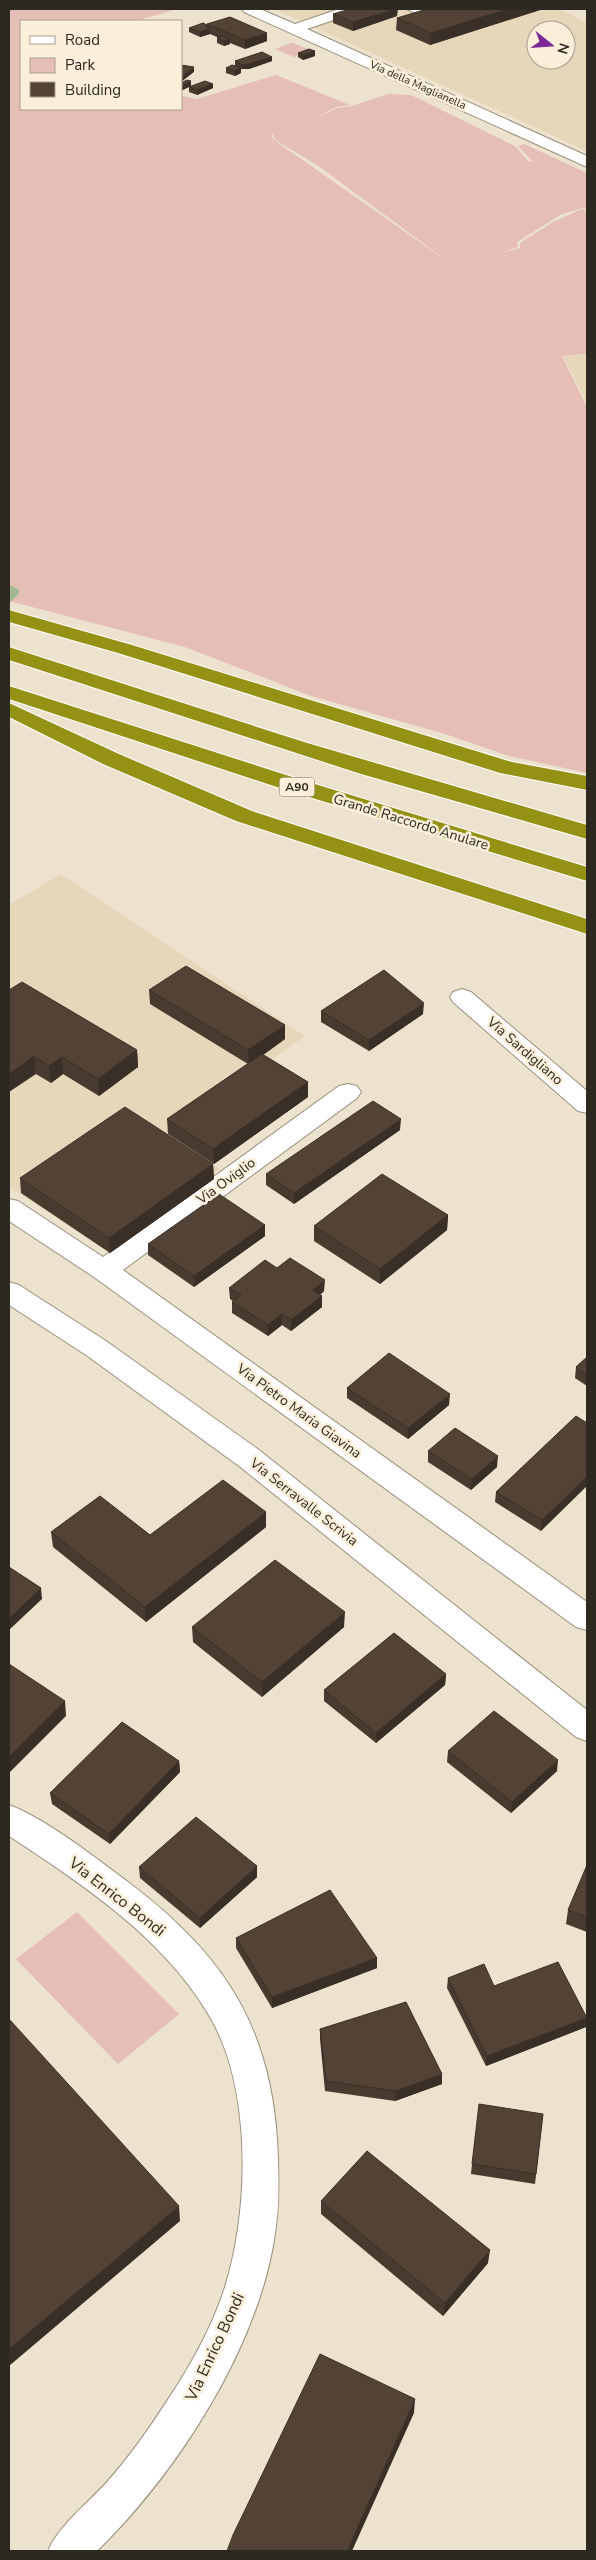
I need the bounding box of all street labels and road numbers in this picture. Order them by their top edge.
street label: Via della Maglianella [367,57,469,113]
road number: A90 [280,778,314,796]
street label: Grande Raccordo Anulare [331,789,491,855]
street label: Via Sardigliano [482,1012,567,1089]
street label: Via Oviglio [192,1153,259,1209]
street label: Via Pietro Maria Giavina [232,1359,365,1463]
street label: Via Serravalle Scrivia [245,1453,362,1550]
street label: Via Enrico Bondi [63,1852,170,1942]
street label: Via Enrico Bondi [180,2289,250,2406]

